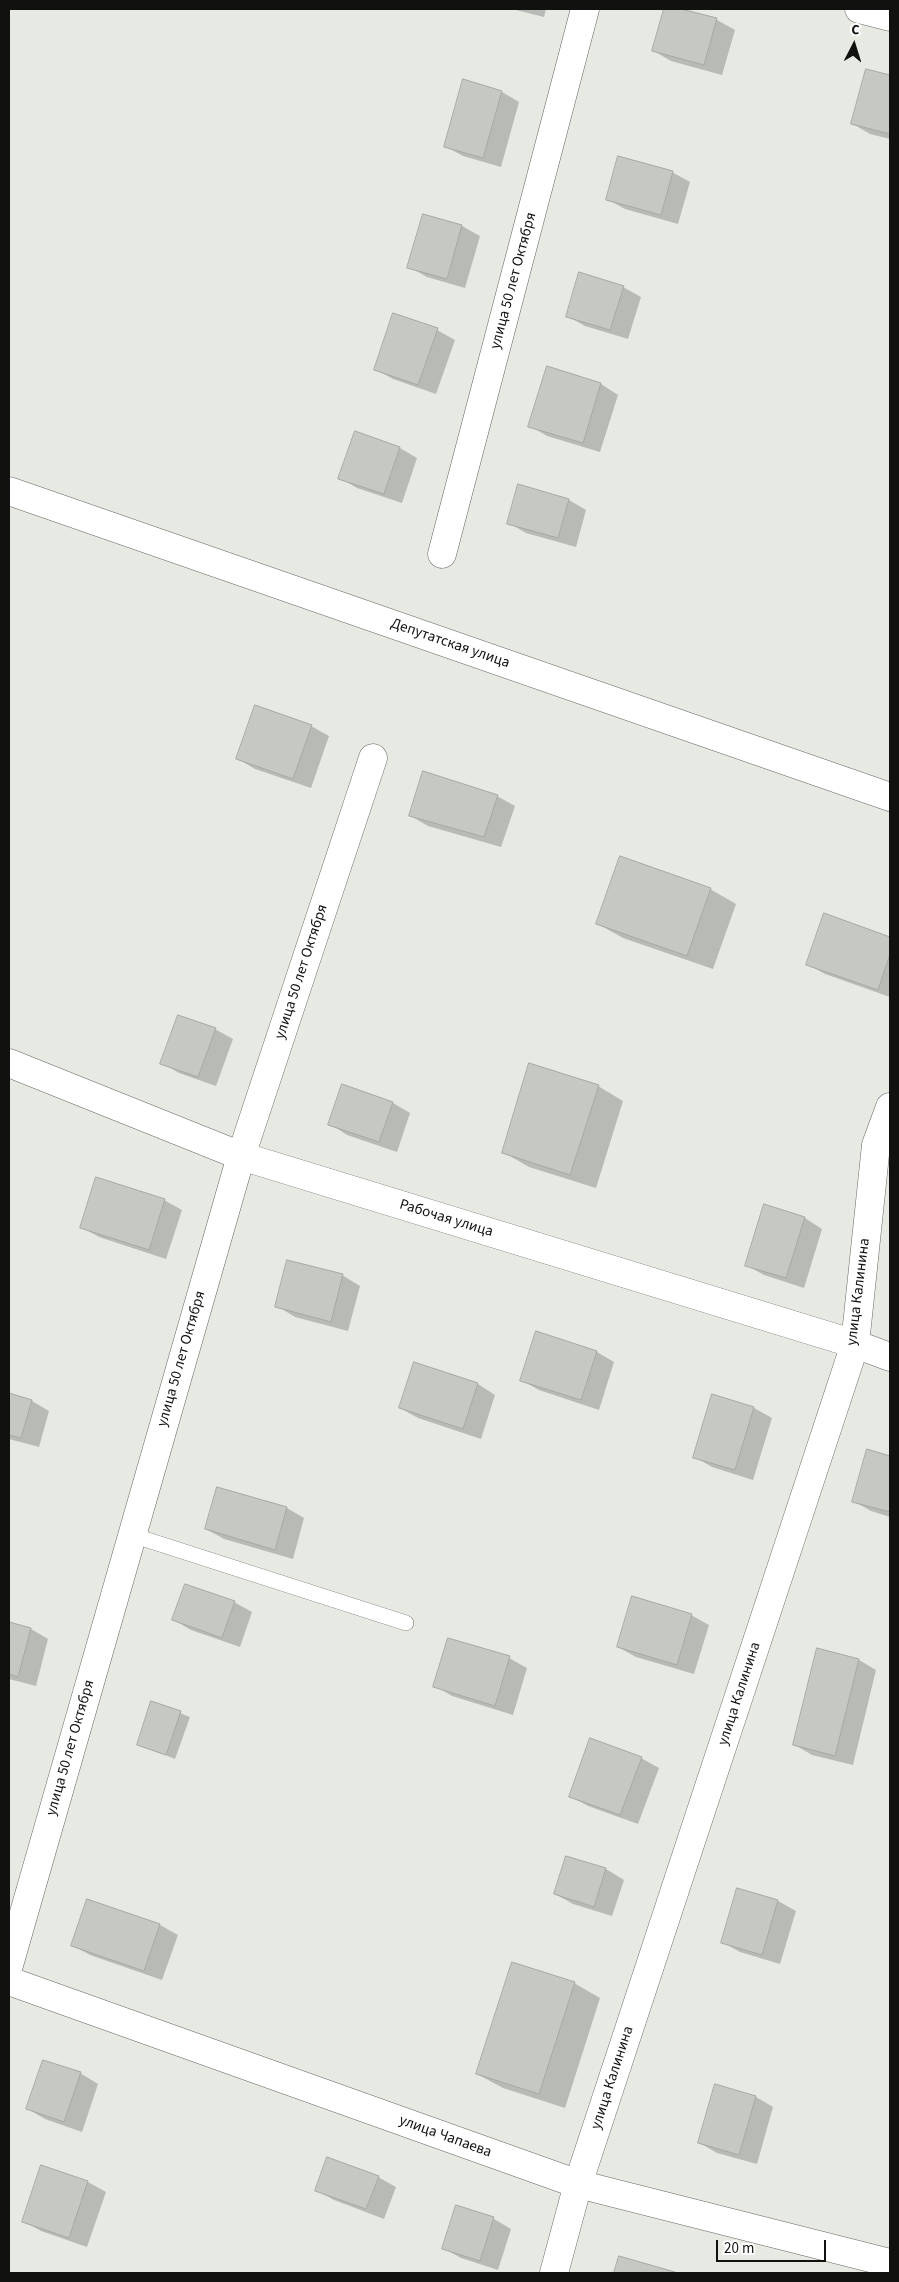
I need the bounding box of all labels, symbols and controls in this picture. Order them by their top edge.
north arrow [829,20,879,70]
text: С [850,20,860,40]
street label: улица 50 лет Октября [487,211,541,351]
street label: Депутатская улица [388,615,512,673]
street label: улица 50 лет Октября [272,902,332,1042]
street label: Рабочая улица [397,1196,495,1242]
street label: улица Калинина [843,1237,875,1347]
street label: улица 50 лет Октября [154,1289,210,1429]
street label: улица Калинина [715,1640,765,1748]
street label: улица 50 лет Октября [43,1678,99,1818]
street label: улица Калинина [588,2024,638,2132]
street label: улица Чапаева [396,2112,494,2162]
scale bar [719,2230,829,2262]
text: 20 m [724,2238,754,2259]

